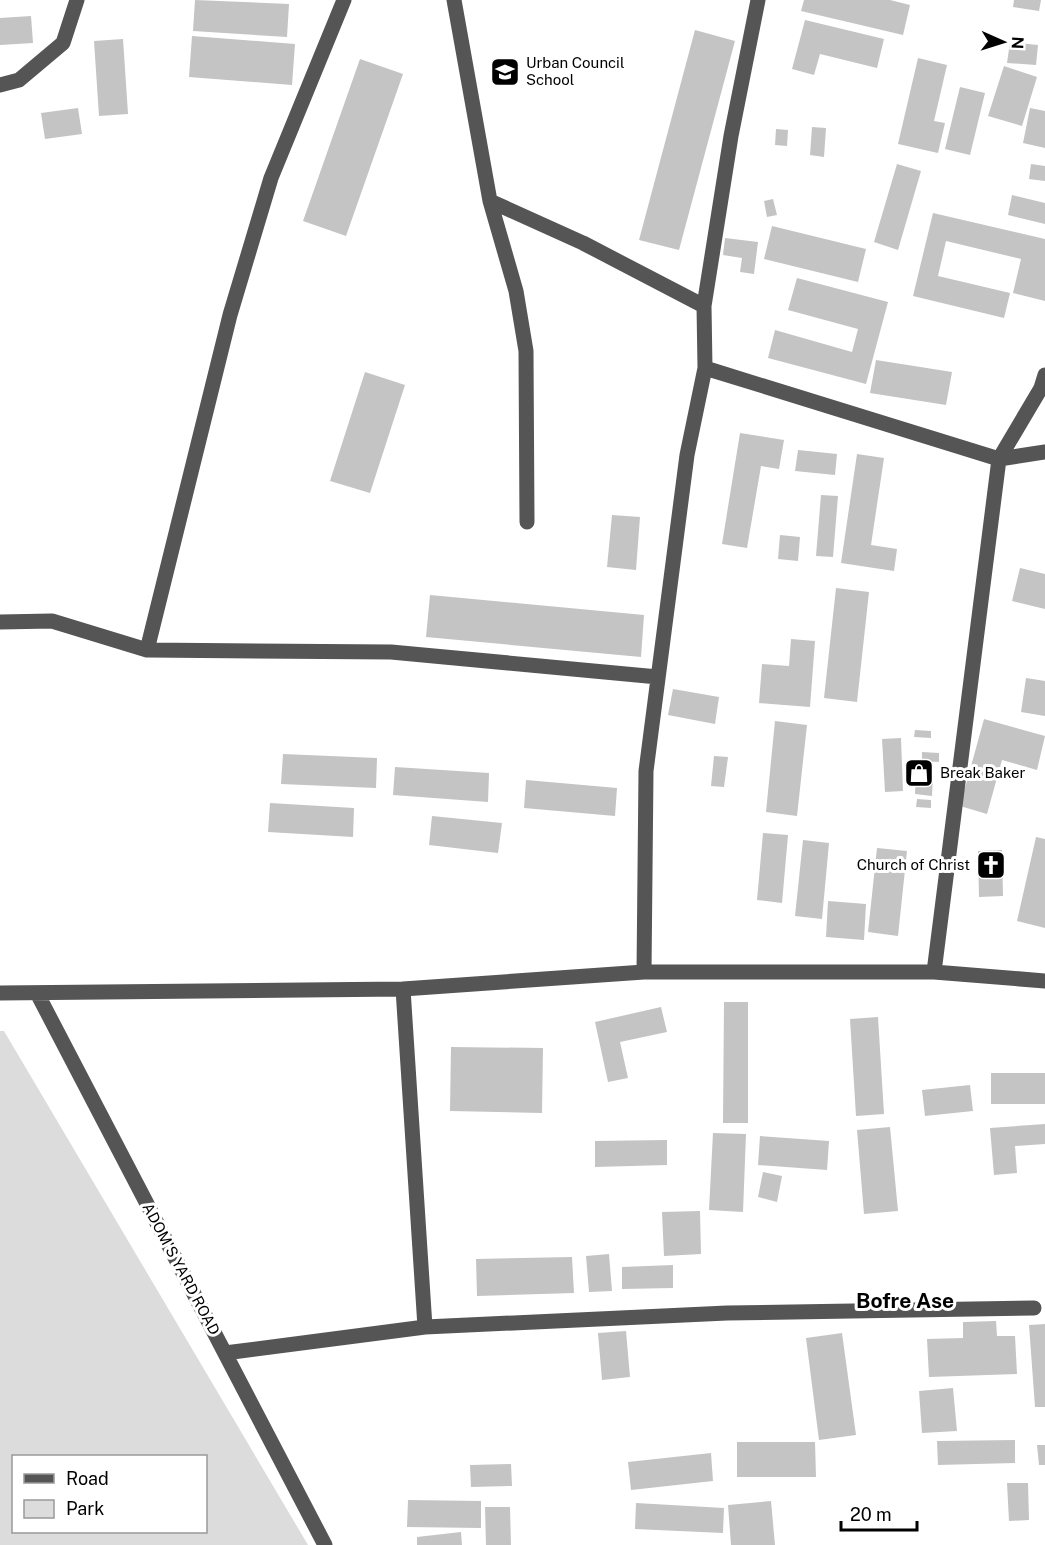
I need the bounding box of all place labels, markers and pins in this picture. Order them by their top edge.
place label: Urban Council School [526,54,624,88]
school or university icon: Urban Council School [489,56,521,88]
shop icon: Break Baker [903,757,935,789]
place label: Break Baker [940,764,1025,781]
church icon: Church of Christ [975,849,1007,881]
place label: Church of Christ [857,856,970,873]

